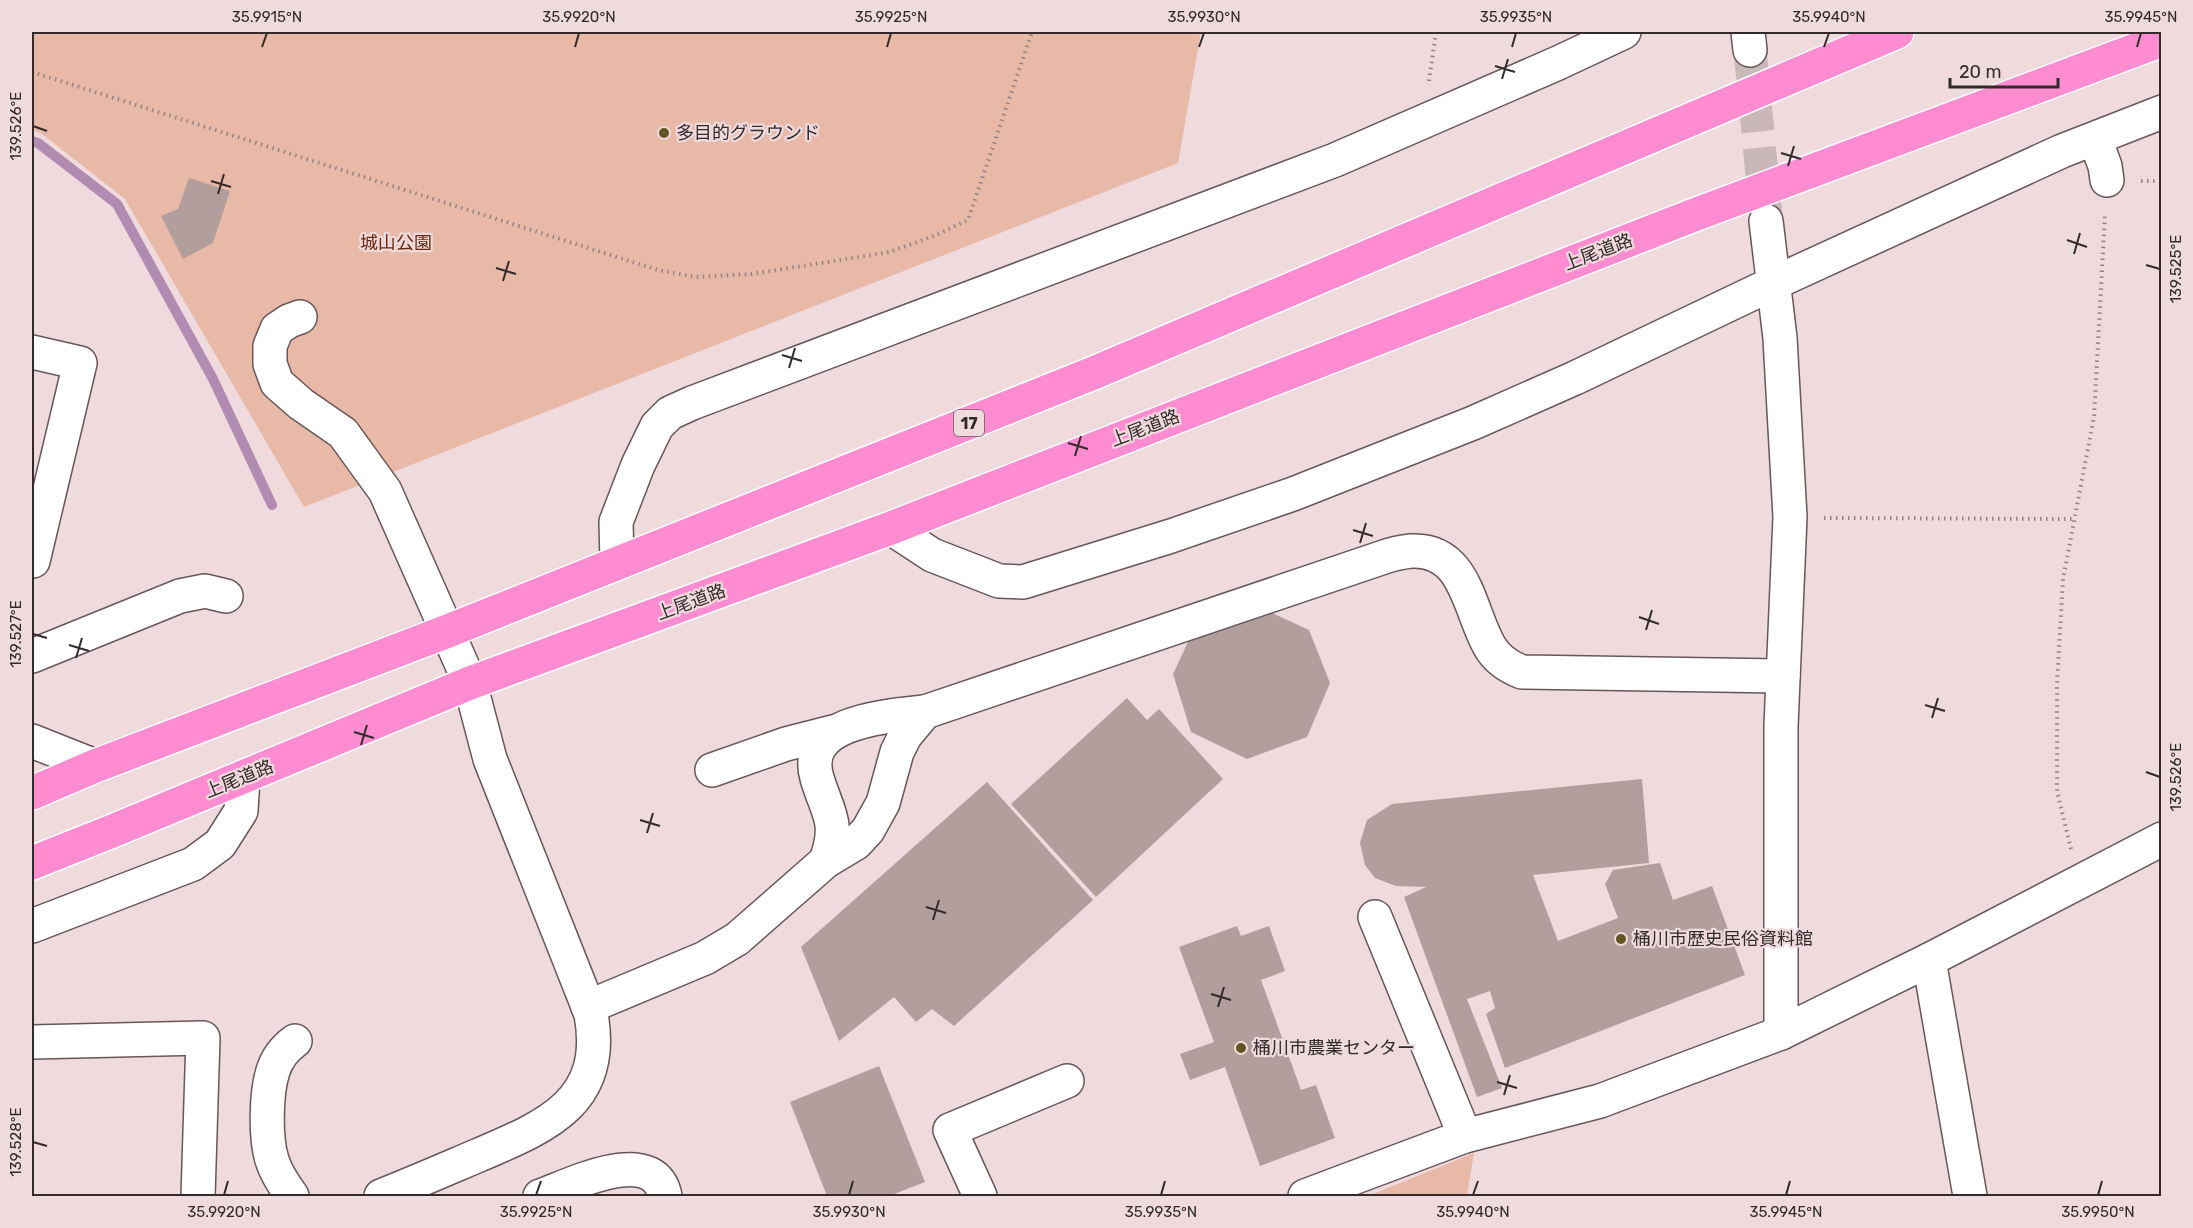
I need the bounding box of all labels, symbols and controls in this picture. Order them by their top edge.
text: 35.9915°N [232,8,302,26]
text: 35.9920°N [542,8,616,26]
text: 35.9925°N [855,8,927,26]
text: 35.9930°N [1167,8,1241,26]
text: 35.9935°N [1480,8,1552,26]
text: 35.9940°N [1792,8,1866,26]
text: 35.9945°N [2105,8,2177,26]
scale bar [1950,51,2058,89]
text: 20 m [1959,61,2001,83]
text: 139.526°E [7,92,25,160]
place label: 多目的グラウンド [676,122,820,144]
marker: 多目的グラウンド [657,126,671,140]
street label: 上尾道路 [1560,229,1636,275]
park label: 城山公園 [360,232,432,254]
text: 139.525°E [2167,235,2185,303]
street label: 上尾道路 [1107,405,1183,451]
road number: 17 [954,410,984,436]
street label: 上尾道路 [653,579,729,625]
text: 139.527°E [7,600,25,668]
text: 139.526°E [2167,743,2185,811]
street label: 上尾道路 [202,755,276,803]
place label: 桶川市歴史民俗資料館 [1633,928,1813,950]
marker: 桶川市歴史民俗資料館 [1614,932,1628,946]
place label: 桶川市農業センター [1253,1037,1415,1059]
marker: 桶川市農業センター [1234,1041,1248,1055]
text: 139.528°E [7,1107,25,1177]
text: 35.9920°N [187,1203,261,1221]
text: 35.9925°N [500,1203,572,1221]
text: 35.9930°N [812,1203,886,1221]
text: 35.9935°N [1125,1203,1197,1221]
text: 35.9940°N [1436,1203,1510,1221]
text: 35.9945°N [1750,1203,1822,1221]
text: 35.9950°N [2061,1203,2135,1221]

